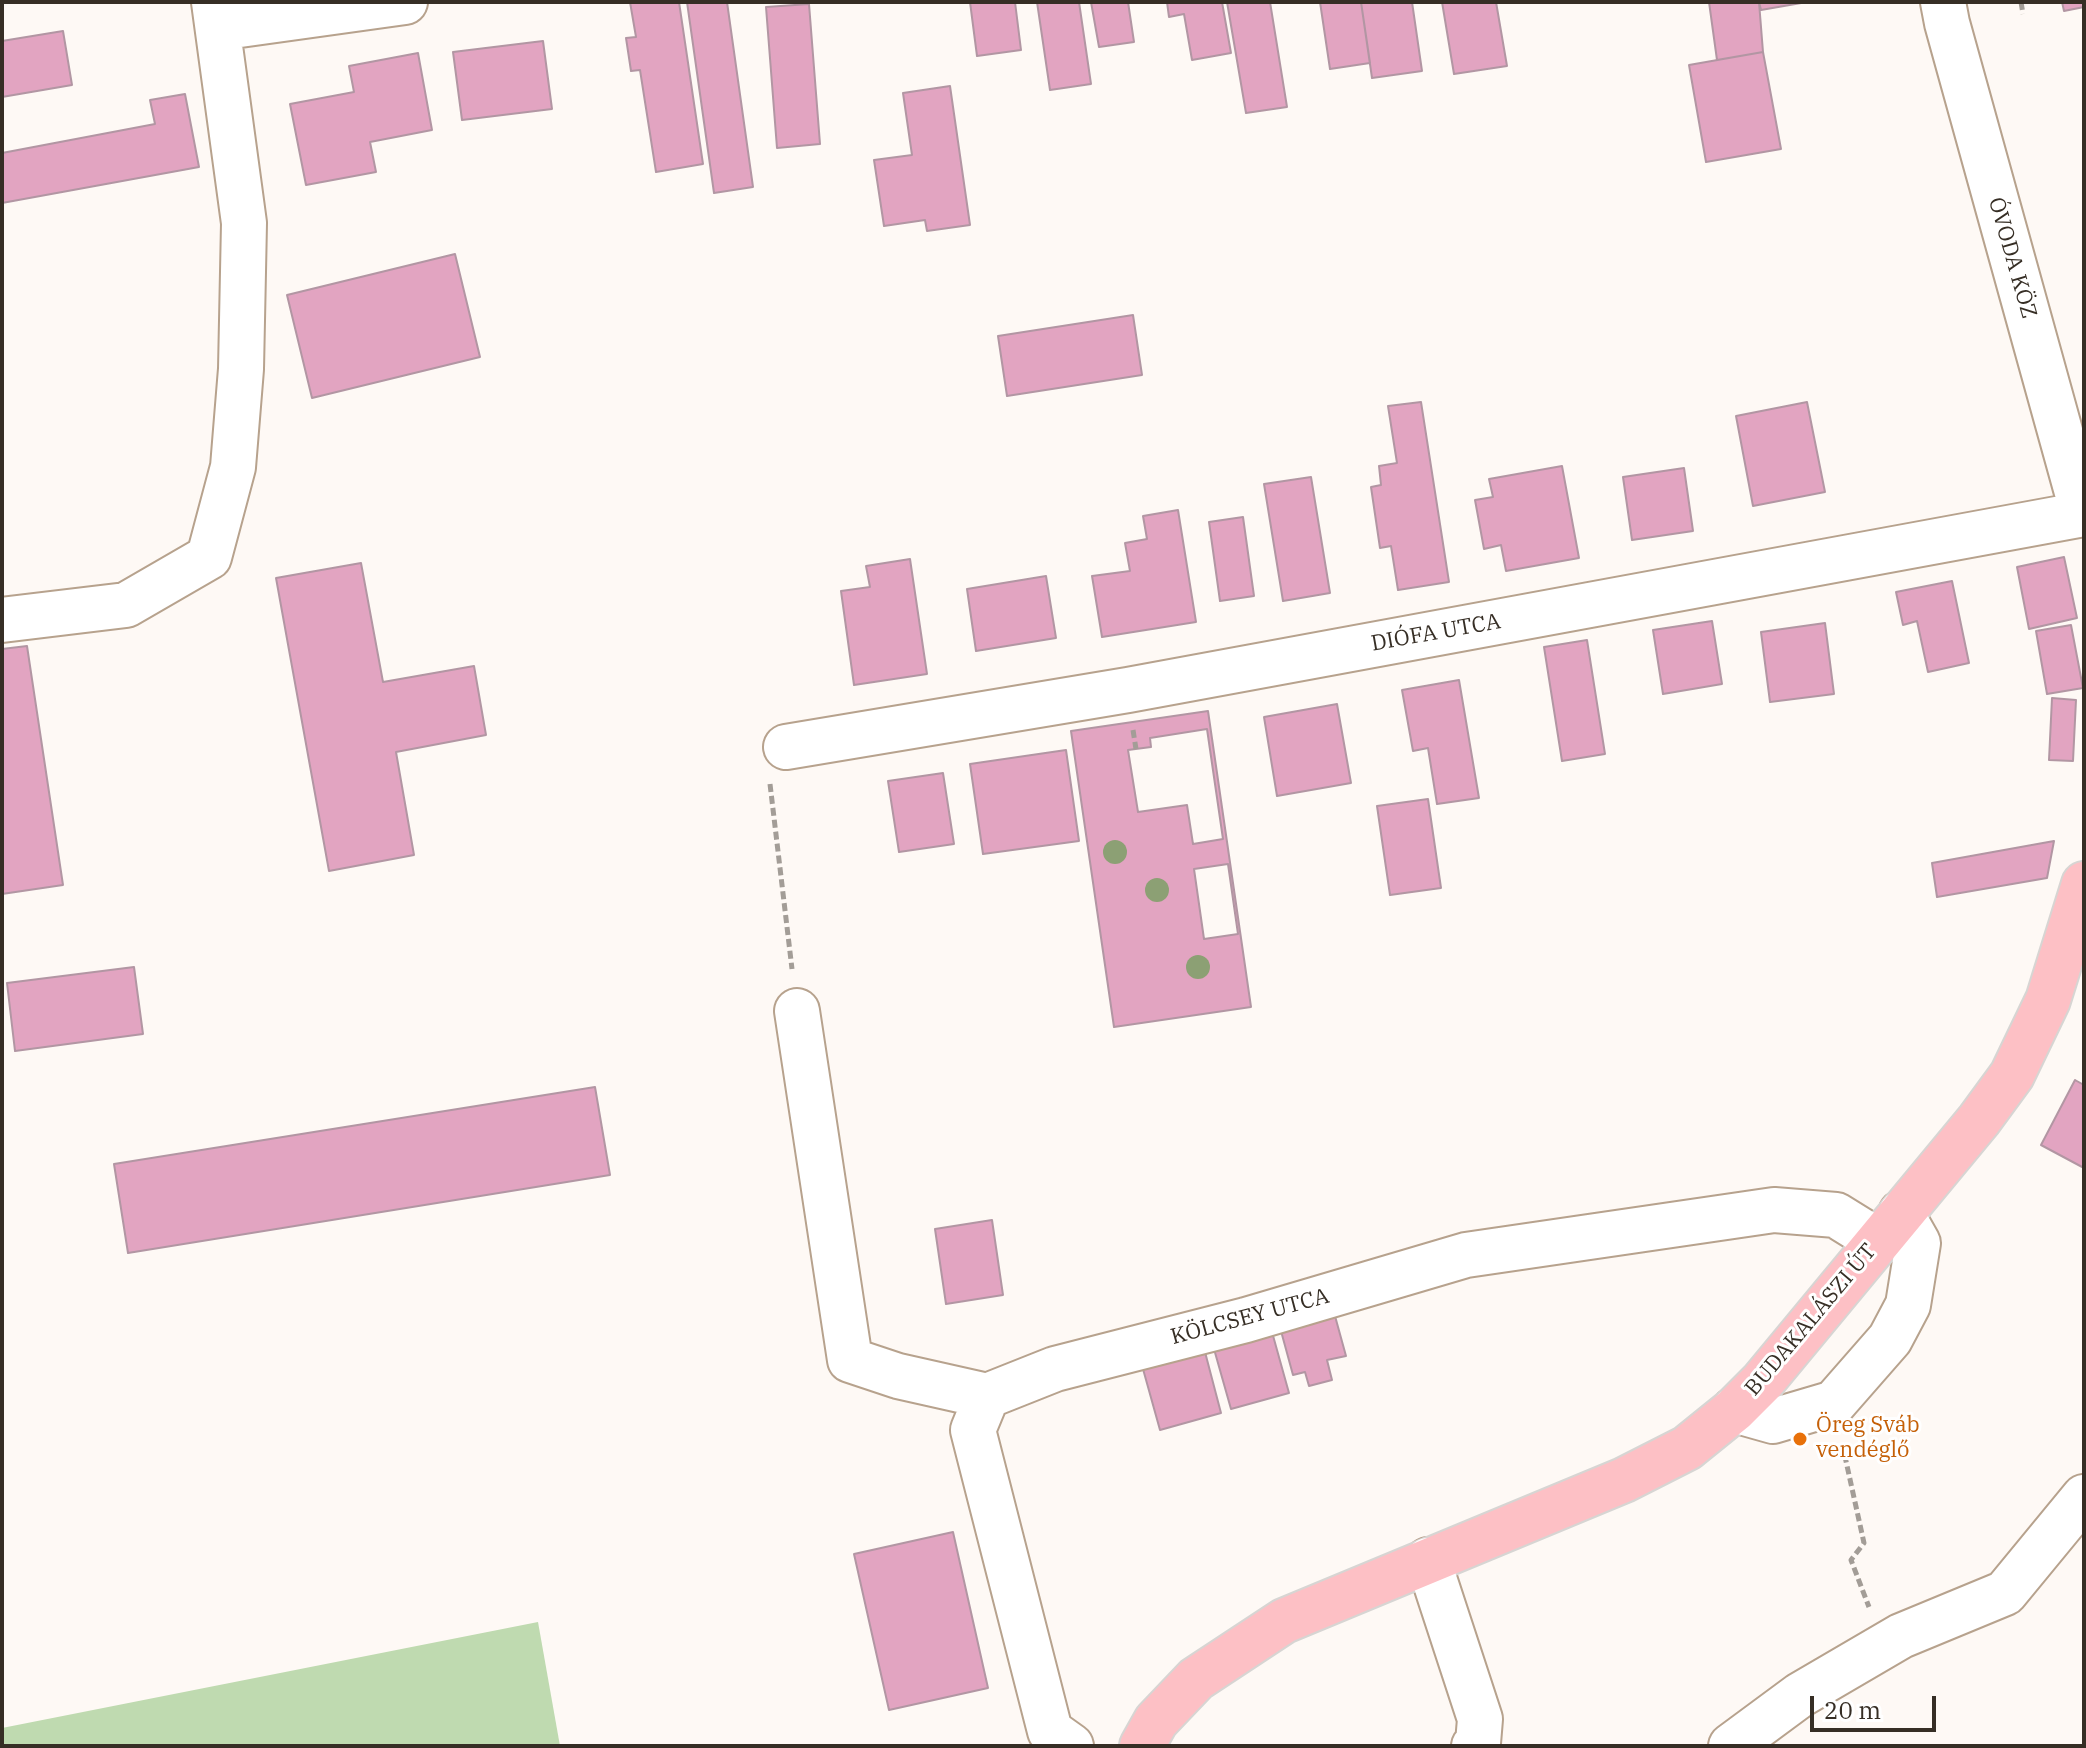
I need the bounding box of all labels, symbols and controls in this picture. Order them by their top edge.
street label: ÓVODA KÖZ [1982,194,2042,322]
street label: DIÓFA UTCA [1369,609,1503,657]
street label: BUDAKALÁSZI ÚT [1740,1239,1882,1401]
street label: KÖLCSEY UTCA [1168,1283,1332,1351]
place label: Öreg Sváb vendéglő [1816,1413,1920,1464]
marker: Öreg Sváb vendéglő [1791,1430,1809,1448]
scale bar [1814,1680,1940,1730]
text: 20 m [1824,1694,1881,1726]

